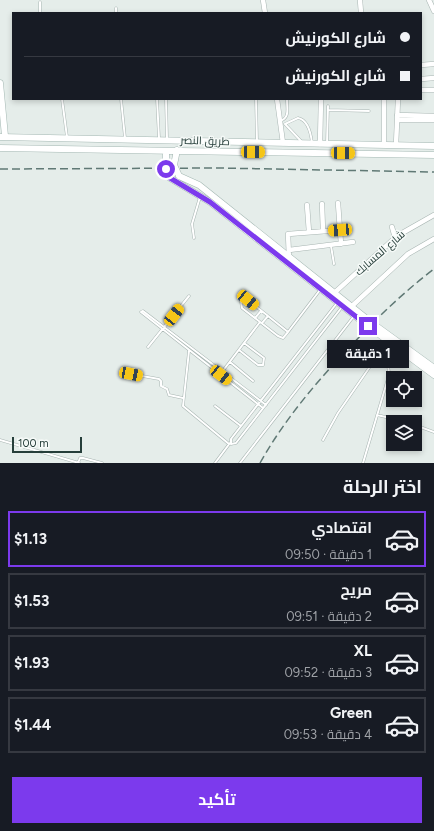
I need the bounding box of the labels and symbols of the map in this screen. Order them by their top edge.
street label: طريق النصر [179,134,230,148]
car [241,146,265,158]
car [331,147,355,159]
route start [157,160,175,178]
car [328,223,352,237]
street label: شارع المسابك [352,228,408,279]
car [235,288,261,312]
car [162,302,186,328]
route end [359,317,377,335]
callout: 1 دقيقة [327,340,409,368]
car [208,363,234,387]
car [118,366,144,382]
scale bar [12,435,82,454]

